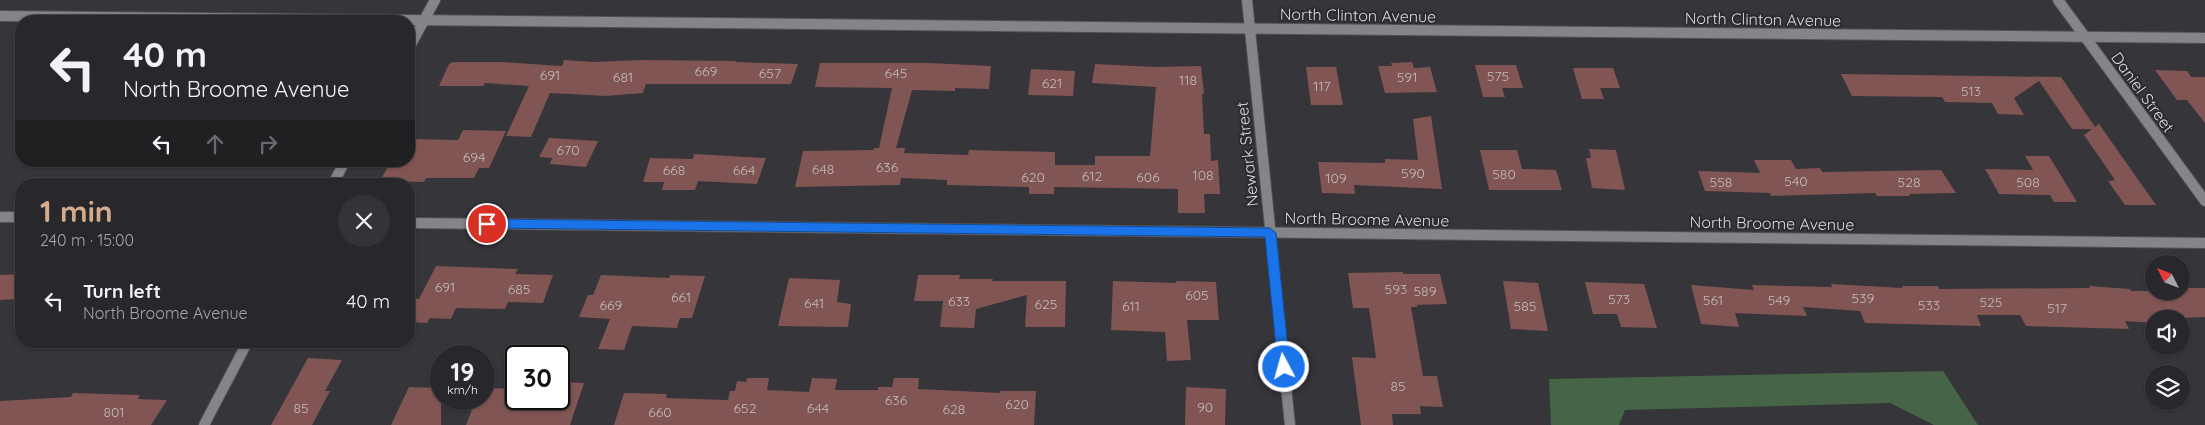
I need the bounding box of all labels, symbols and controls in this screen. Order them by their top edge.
street label: North Clinton Avenue [1280,4,1436,26]
street label: North Clinton Avenue [1685,8,1841,30]
text: 40 m [123,32,207,76]
icon: left [40,35,105,100]
street label: Daniel Street [2107,48,2179,136]
house number: 669 [695,62,718,80]
house number: 657 [759,64,781,82]
house number: 645 [885,64,907,82]
house number: 691 [540,66,560,84]
house number: 575 [1487,67,1509,85]
house number: 681 [613,68,633,86]
house number: 591 [1397,68,1417,86]
house number: 118 [1179,71,1197,89]
house number: 621 [1042,74,1062,92]
text: North Broome Avenue [123,75,349,103]
house number: 117 [1313,77,1331,95]
house number: 513 [1961,82,1981,100]
street label: Newark Street [1232,101,1262,207]
icon: left [148,130,176,158]
icon: ahead [201,130,229,158]
icon: right [254,130,282,158]
house number: 670 [556,141,580,159]
house number: 694 [463,148,485,166]
house number: 636 [876,158,899,176]
house number: 648 [812,160,834,178]
house number: 668 [663,161,685,179]
house number: 664 [733,161,755,179]
house number: 590 [1401,164,1425,182]
house number: 580 [1492,165,1516,183]
house number: 108 [1192,166,1214,184]
house number: 612 [1082,167,1102,185]
house number: 620 [1021,168,1045,186]
house number: 606 [1136,168,1160,186]
house number: 109 [1325,169,1347,187]
house number: 540 [1784,172,1808,190]
house number: 558 [1710,173,1732,191]
house number: 528 [1898,173,1920,191]
house number: 508 [2016,173,2040,191]
text: 1 min [40,192,113,230]
button: close [338,195,390,247]
pin [466,203,508,245]
street label: North Broome Avenue [1285,208,1449,230]
icon: arrive [473,210,501,238]
street label: North Broome Avenue [1690,212,1854,234]
text: 240 m · 15:00 [40,230,134,250]
north arrow [2145,255,2190,300]
map controls [2145,255,2190,410]
house number: 691 [435,278,455,296]
text: Turn left [83,279,161,303]
house number: 685 [508,280,530,298]
house number: 593 [1385,280,1407,298]
house number: 589 [1413,282,1437,300]
house number: 605 [1185,286,1209,304]
icon: left [40,287,68,315]
house number: 661 [671,288,691,306]
text: 40 m [346,289,390,313]
house number: 539 [1852,289,1875,307]
house number: 573 [1608,290,1630,308]
house number: 561 [1703,291,1723,309]
house number: 549 [1768,291,1790,309]
house number: 633 [948,292,970,310]
house number: 525 [1979,293,2003,311]
house number: 641 [804,294,824,312]
house number: 625 [1035,295,1057,313]
house number: 669 [600,296,623,314]
house number: 533 [1918,296,1940,314]
house number: 611 [1122,297,1140,315]
house number: 585 [1514,297,1536,315]
house number: 517 [2047,299,2067,317]
text: North Broome Avenue [83,303,248,323]
button: sound [2145,310,2190,355]
position arrow [1257,340,1309,392]
speed limit sign: 30 [505,345,570,410]
text: 19 [451,356,474,387]
button: layers [2145,365,2190,410]
house number: 85 [1390,377,1406,395]
text: km/h [447,382,478,397]
house number: 636 [885,391,908,409]
house number: 620 [1005,395,1029,413]
house number: 90 [1197,398,1213,416]
house number: 85 [293,399,309,417]
house number: 652 [734,399,757,417]
house number: 644 [807,399,829,417]
house number: 628 [943,400,965,418]
house number: 801 [103,403,125,421]
house number: 660 [648,403,672,421]

